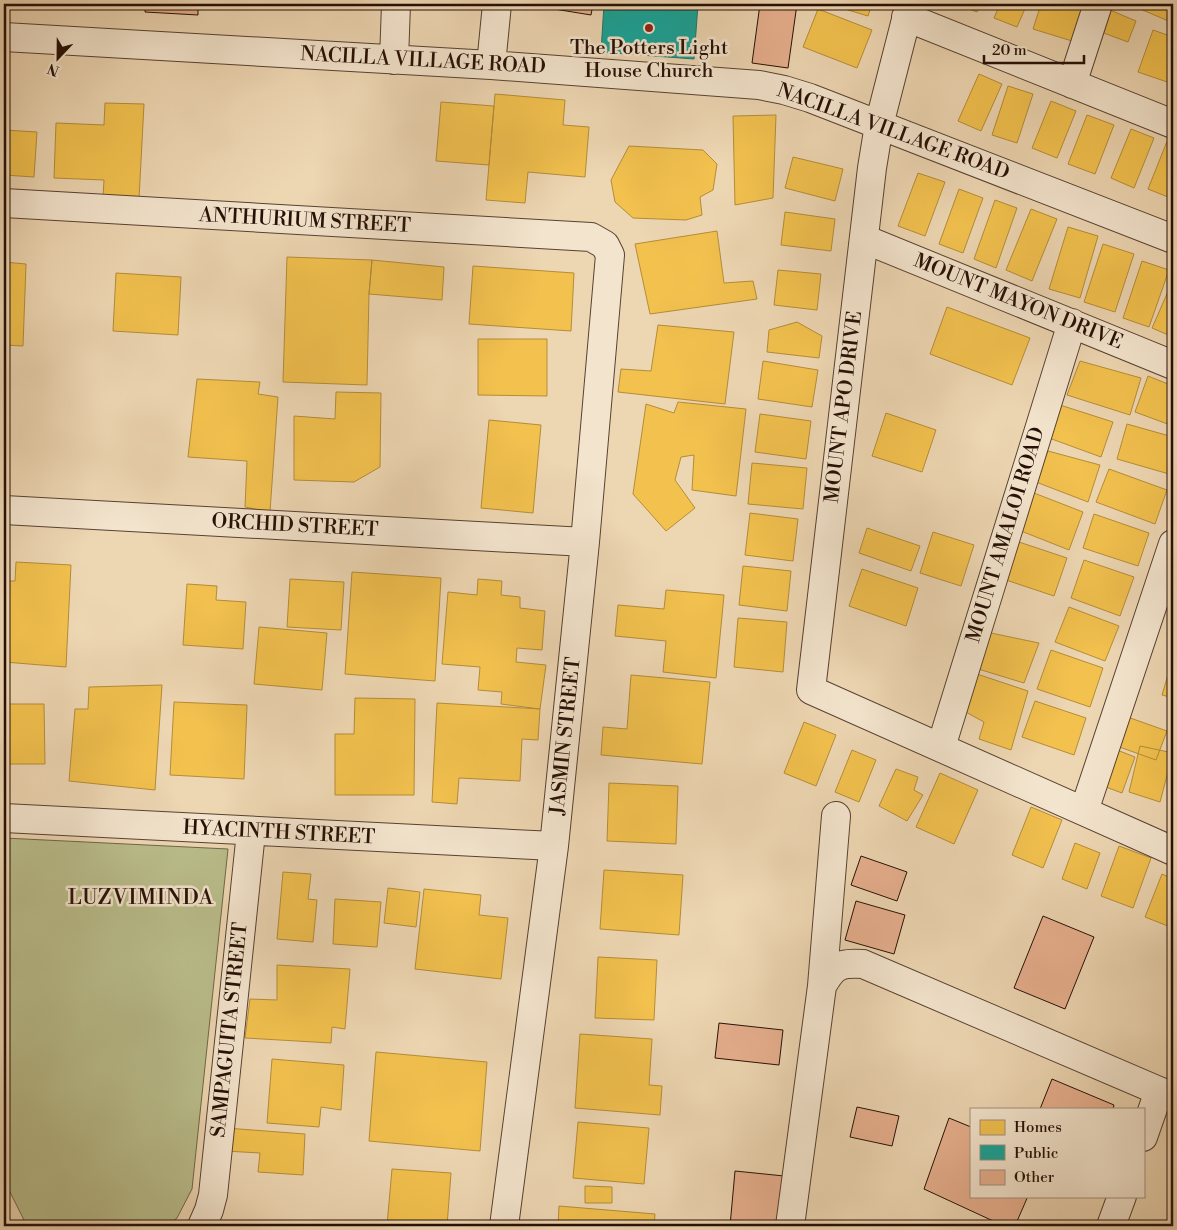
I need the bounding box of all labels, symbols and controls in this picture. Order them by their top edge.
marker: The Potters Light House Church [643,22,655,34]
north arrow [32,32,82,82]
scale bar [984,32,1084,64]
place label: The Potters Light House Church [570,36,728,84]
text: 20 m [992,41,1027,60]
street label: NACILLA VILLAGE ROAD [300,42,546,80]
text: N [45,59,62,80]
street label: NACILLA VILLAGE ROAD [773,78,1013,186]
street label: ANTHURIUM STREET [197,203,412,239]
street label: MOUNT MAYON DRIVE [910,249,1126,355]
street label: MOUNT APO DRIVE [820,310,868,504]
street label: MOUNT AMALOI ROAD [961,424,1051,646]
street label: ORCHID STREET [211,509,379,543]
street label: JASMIN STREET [545,656,587,817]
street label: HYACINTH STREET [182,815,376,851]
district label: LUZVIMINDA [68,885,214,911]
street label: SAMPAGUITA STREET [206,921,254,1139]
legend [970,1108,1144,1198]
text: Homes [1014,1118,1062,1137]
text: Public [1014,1144,1058,1163]
text: Other [1014,1168,1055,1187]

